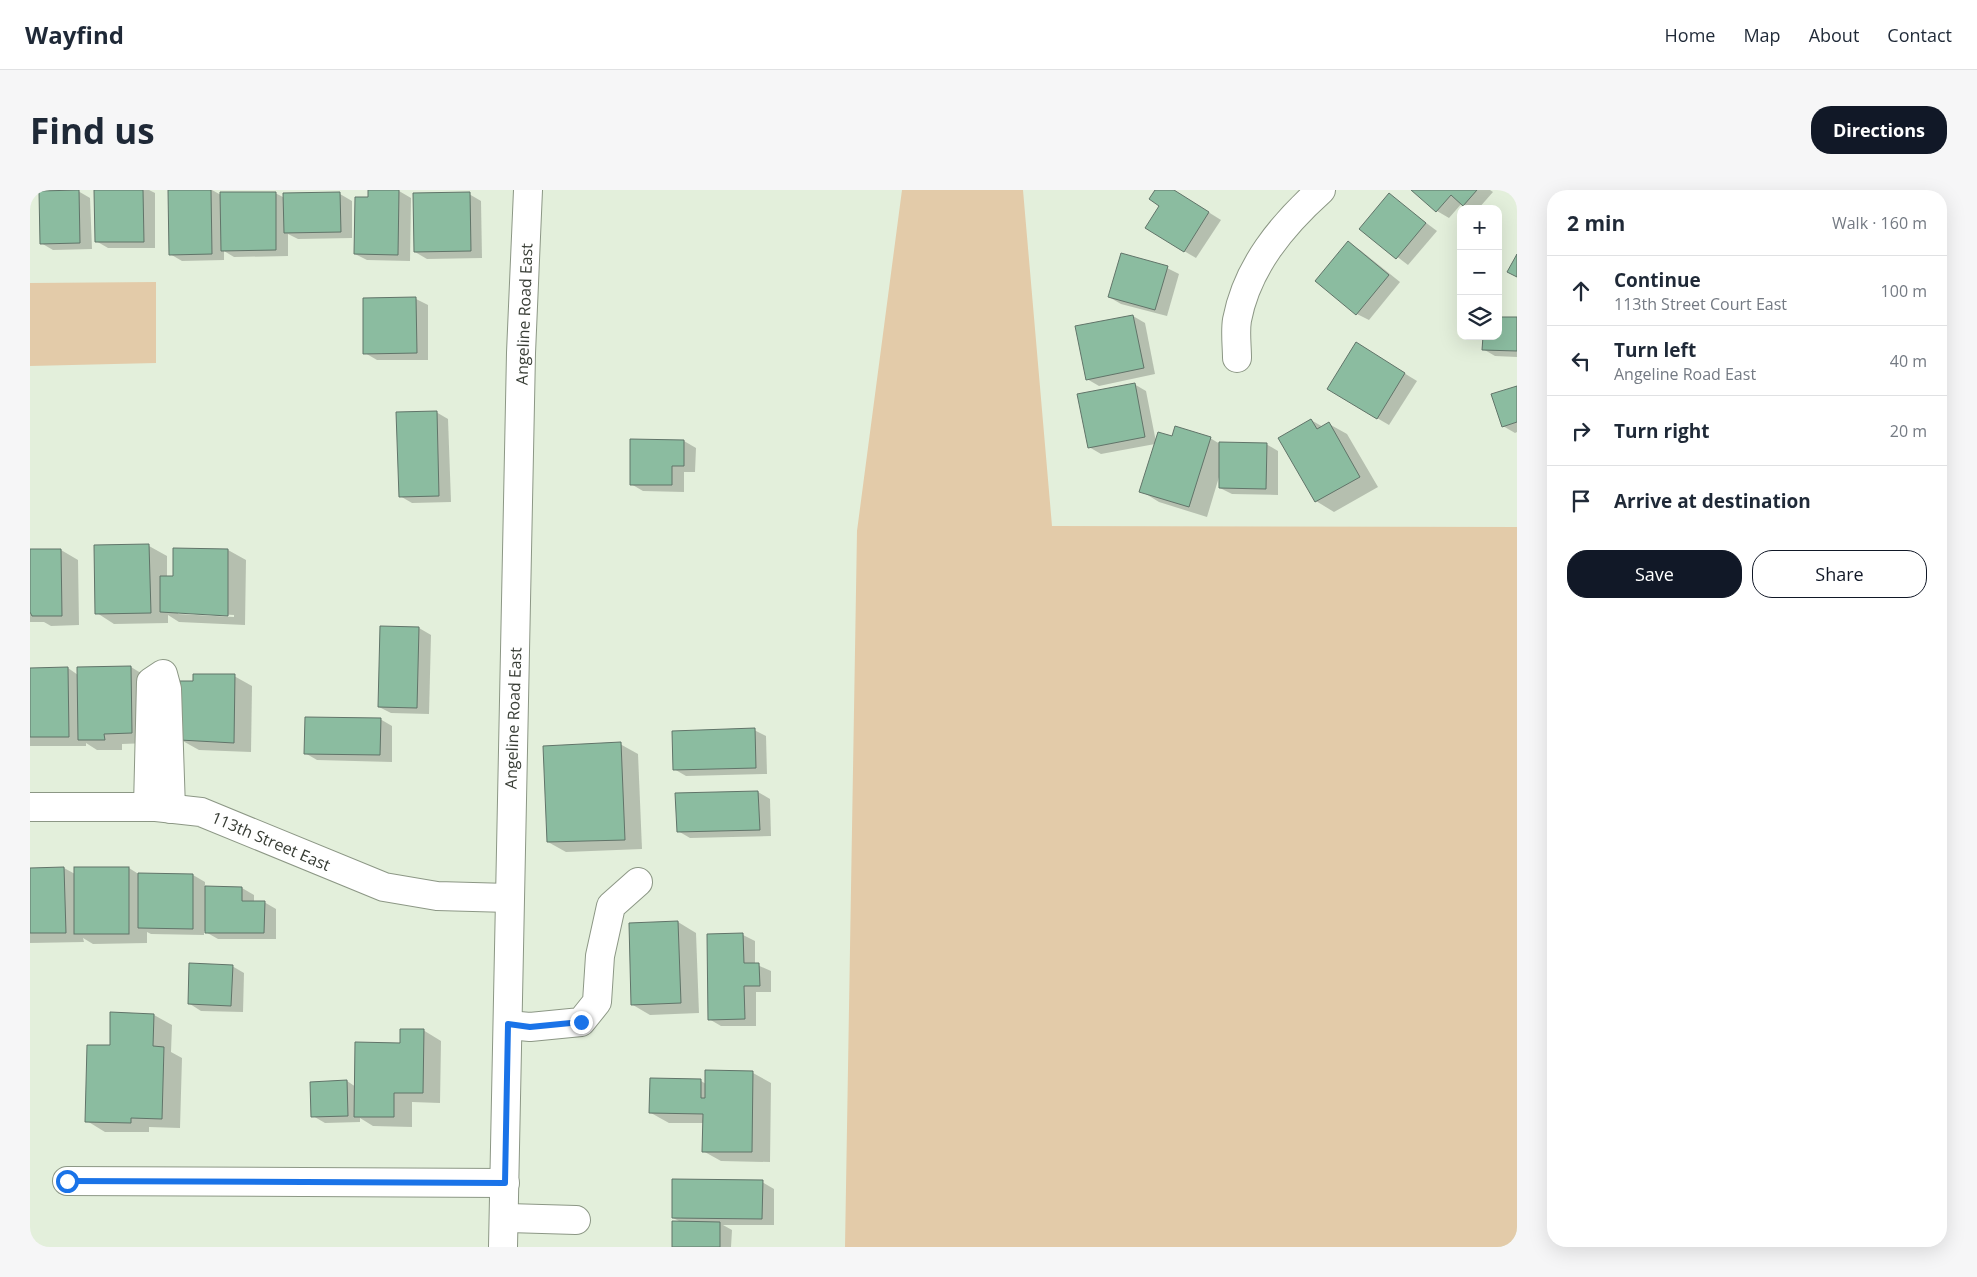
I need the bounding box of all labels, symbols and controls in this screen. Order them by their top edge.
text: Wayfind [25,18,124,51]
text: Home [1665,23,1715,47]
text: Map [1743,23,1781,47]
text: About [1809,23,1859,47]
text: Contact [1887,23,1952,47]
button: Directions [1811,106,1947,154]
text: Find us [30,107,155,154]
map controls [1457,205,1502,340]
button: + [1457,205,1502,250]
text: 2 min [1567,209,1625,237]
text: Walk · 160 m [1832,212,1927,234]
street label: Angeline Road East [511,242,537,385]
button: − [1457,250,1502,295]
text: Continue [1614,267,1701,293]
icon: ahead [1567,277,1595,305]
text: 100 m [1881,280,1927,302]
text: 113th Street Court East [1614,293,1787,315]
button: layers [1457,295,1502,340]
text: Turn left [1614,337,1696,363]
icon: left [1567,347,1595,375]
text: 40 m [1890,350,1927,372]
text: Angeline Road East [1614,363,1756,385]
icon: right [1567,417,1595,445]
text: Turn right [1614,418,1709,444]
text: 20 m [1890,420,1927,442]
icon: arrive [1567,487,1595,515]
text: Arrive at destination [1614,488,1811,514]
button: Save [1567,550,1742,598]
button: Share [1752,550,1927,598]
street label: Angeline Road East [500,646,526,789]
street label: 113th Street East [208,806,334,876]
route end [570,1011,593,1034]
route start [56,1170,79,1193]

